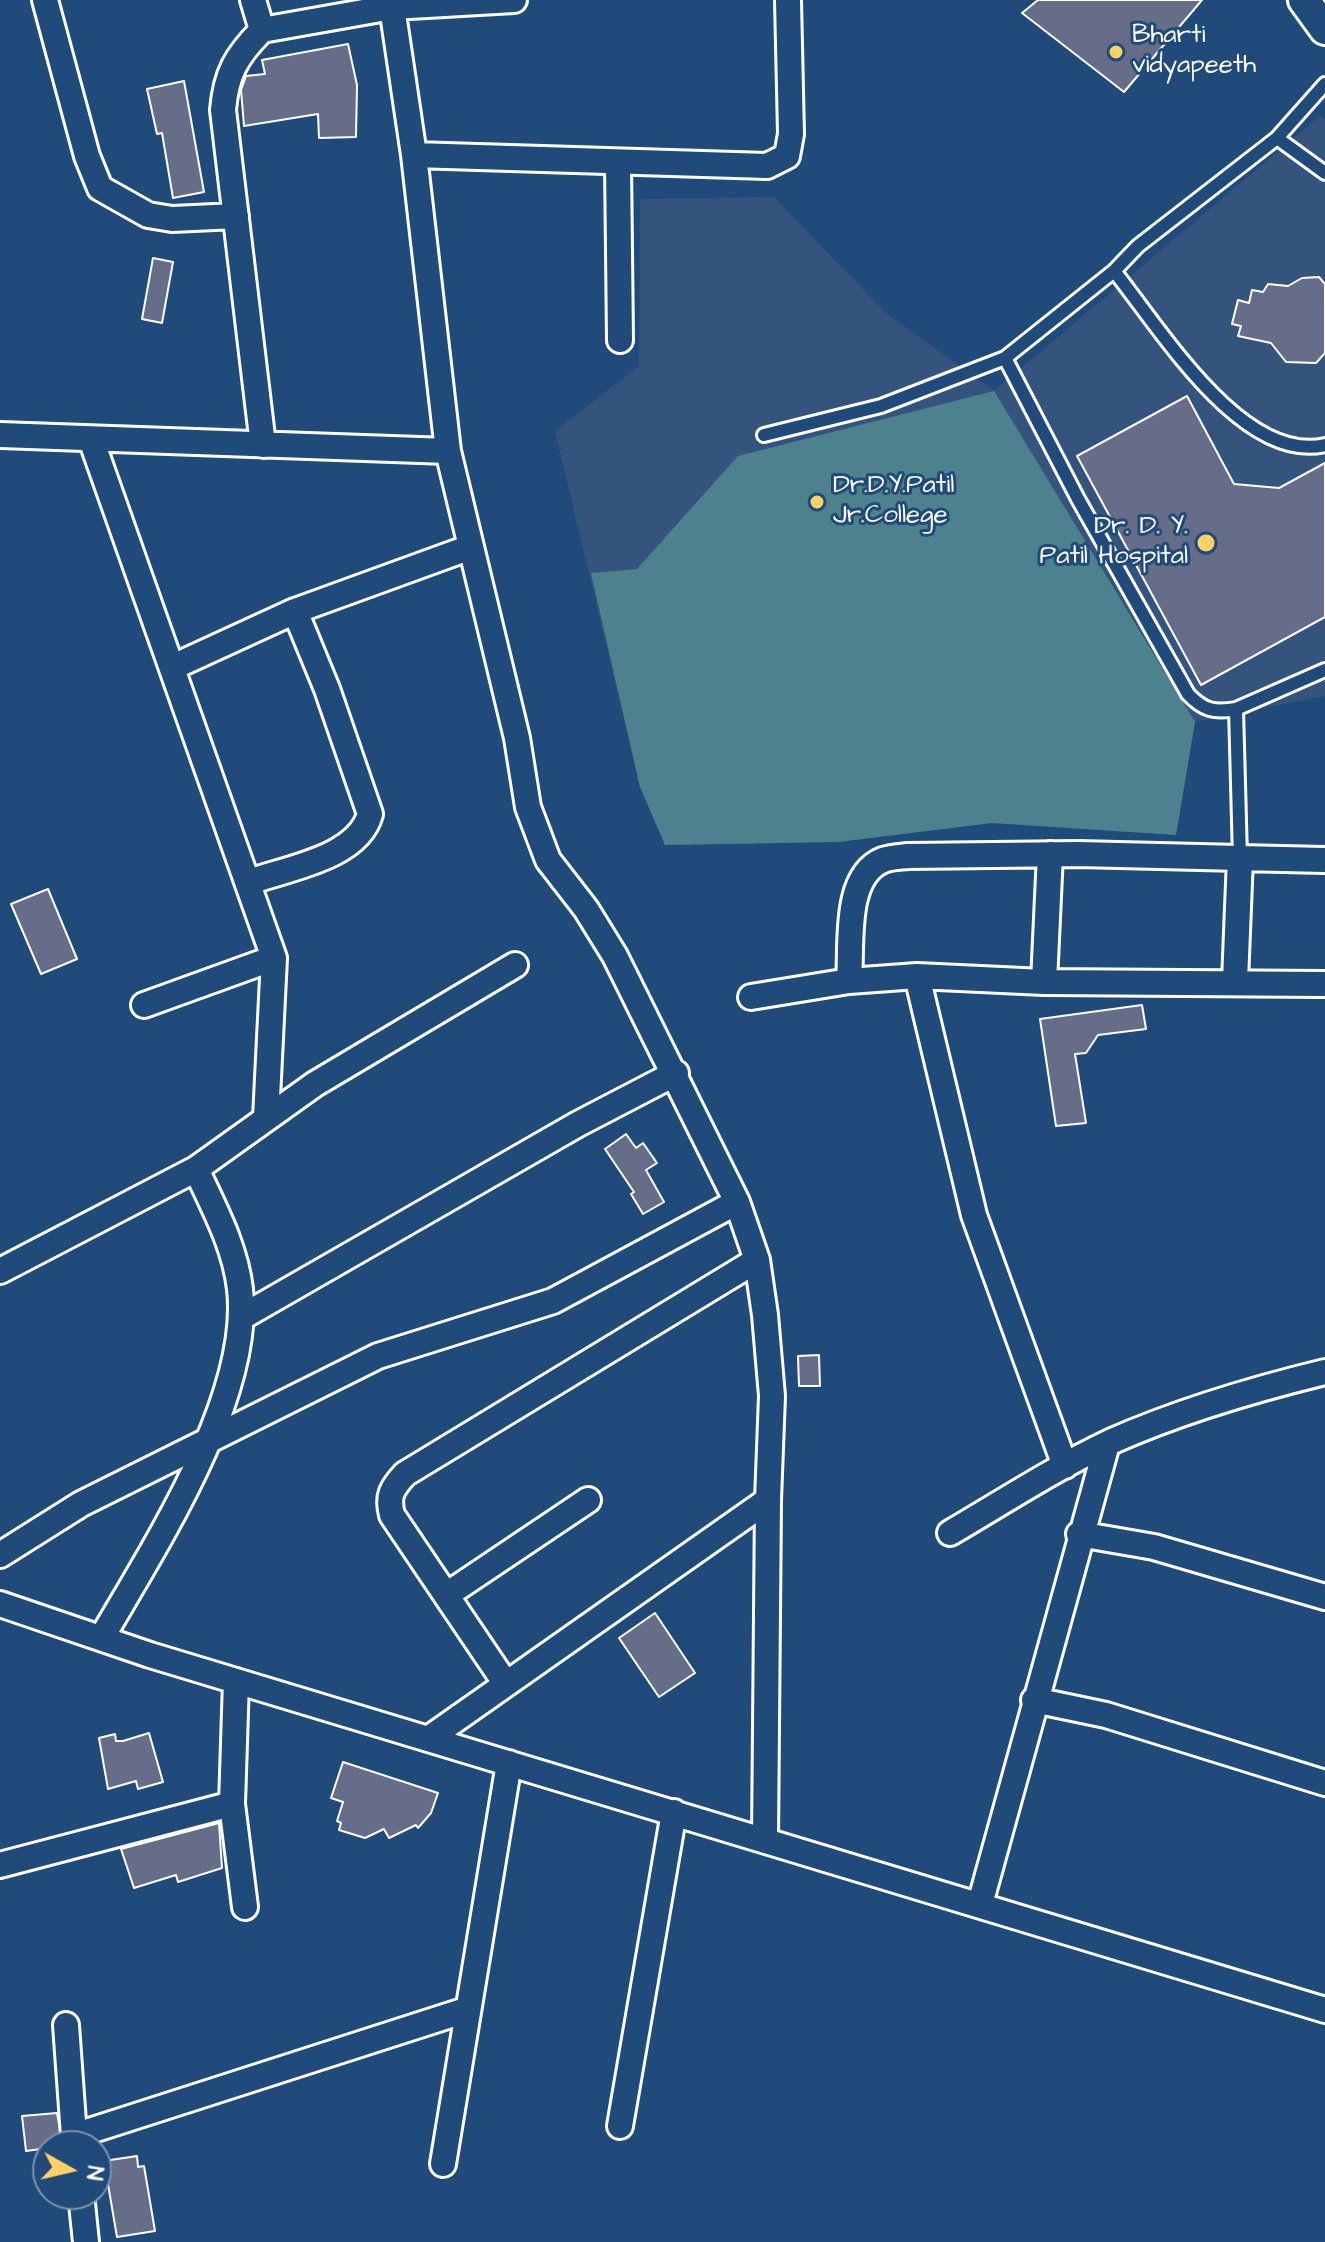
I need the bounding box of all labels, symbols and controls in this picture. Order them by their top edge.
place label: Bharti vidyapeeth [1132,21,1256,82]
marker: Bharti vidyapeeth [1107,43,1125,61]
place label: Dr.D.Y.Patil Jr.College [833,471,954,532]
marker: Dr.D.Y.Patil Jr.College [808,493,826,511]
place label: Dr. D. Y. Patil Hospital [1040,512,1188,574]
marker: Dr. D. Y. Patil Hospital [1195,532,1217,554]
north arrow [32,2130,112,2210]
text: N [78,2164,111,2182]

